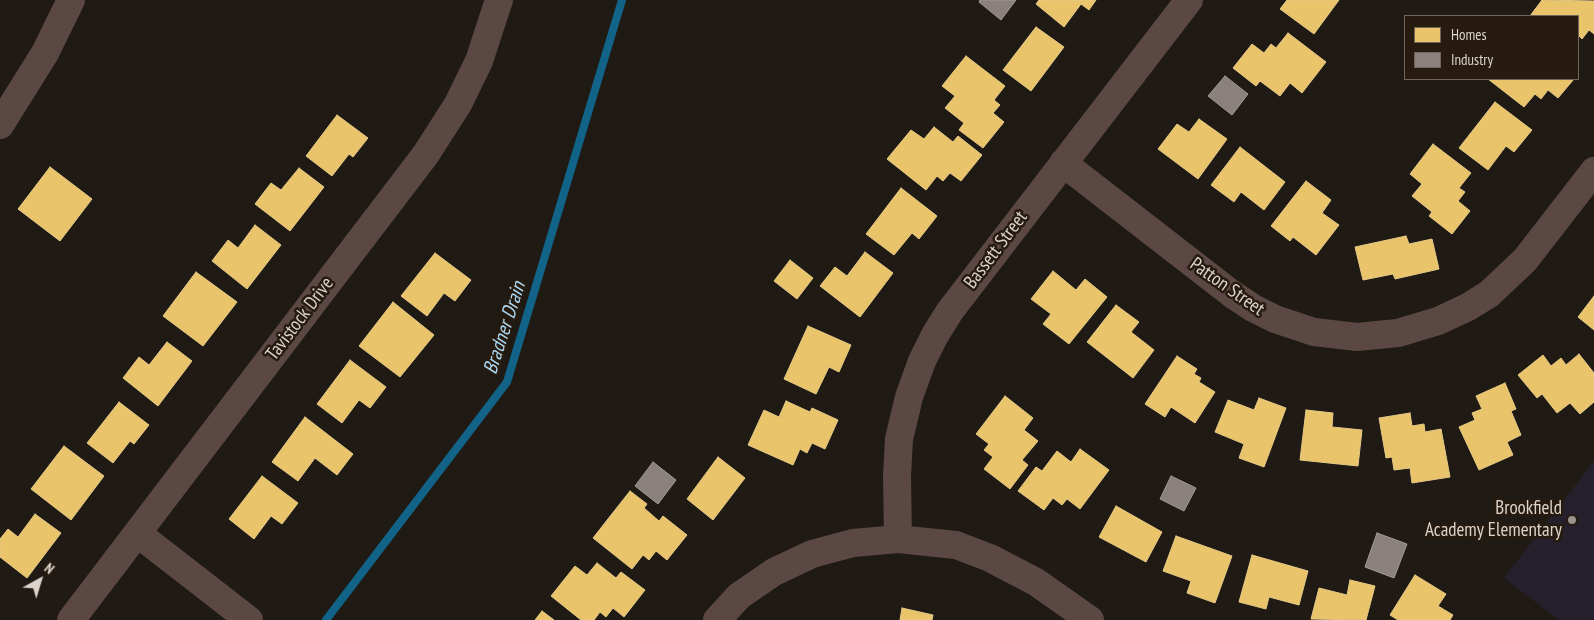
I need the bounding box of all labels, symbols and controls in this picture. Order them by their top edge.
legend [1404,15,1579,80]
text: Homes [1451,25,1487,44]
text: Industry [1451,50,1493,69]
street label: Bassett Street [959,207,1033,293]
street label: Patton Street [1185,253,1269,321]
street label: Tavistock Drive [261,273,339,365]
water label: Bradner Drain [479,279,531,377]
place label: Brookfield Academy Elementary [1425,498,1562,542]
marker: Brookfield Academy Elementary [1566,514,1578,526]
north arrow [15,555,65,605]
text: N [41,559,58,578]

